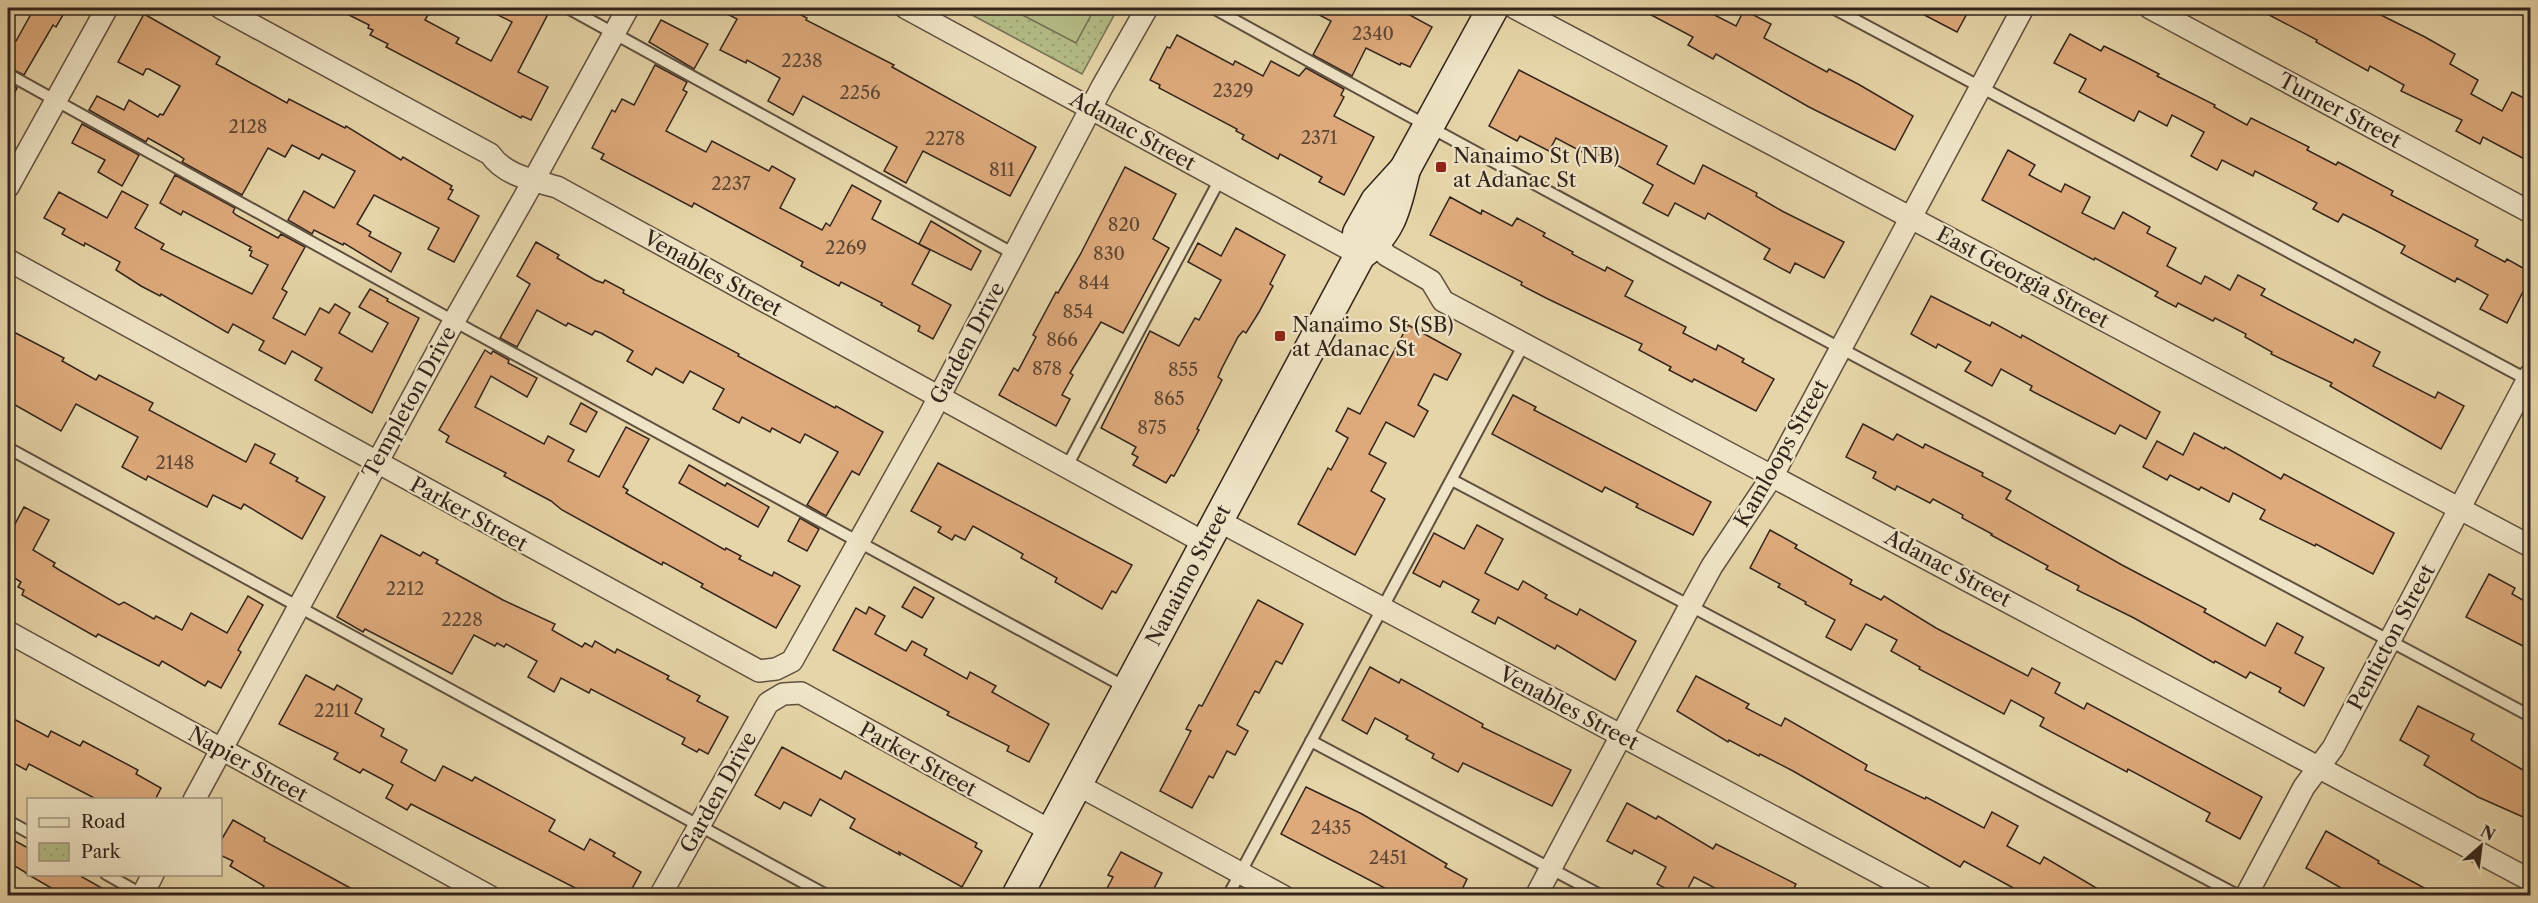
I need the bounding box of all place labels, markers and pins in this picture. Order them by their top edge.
place label: Nanaimo St (NB) at Adanac St [1453,143,1620,192]
marker: Nanaimo St (NB) at Adanac St [1434,160,1448,174]
place label: Nanaimo St (SB) at Adanac St [1292,312,1454,361]
marker: Nanaimo St (SB) at Adanac St [1273,329,1287,343]

